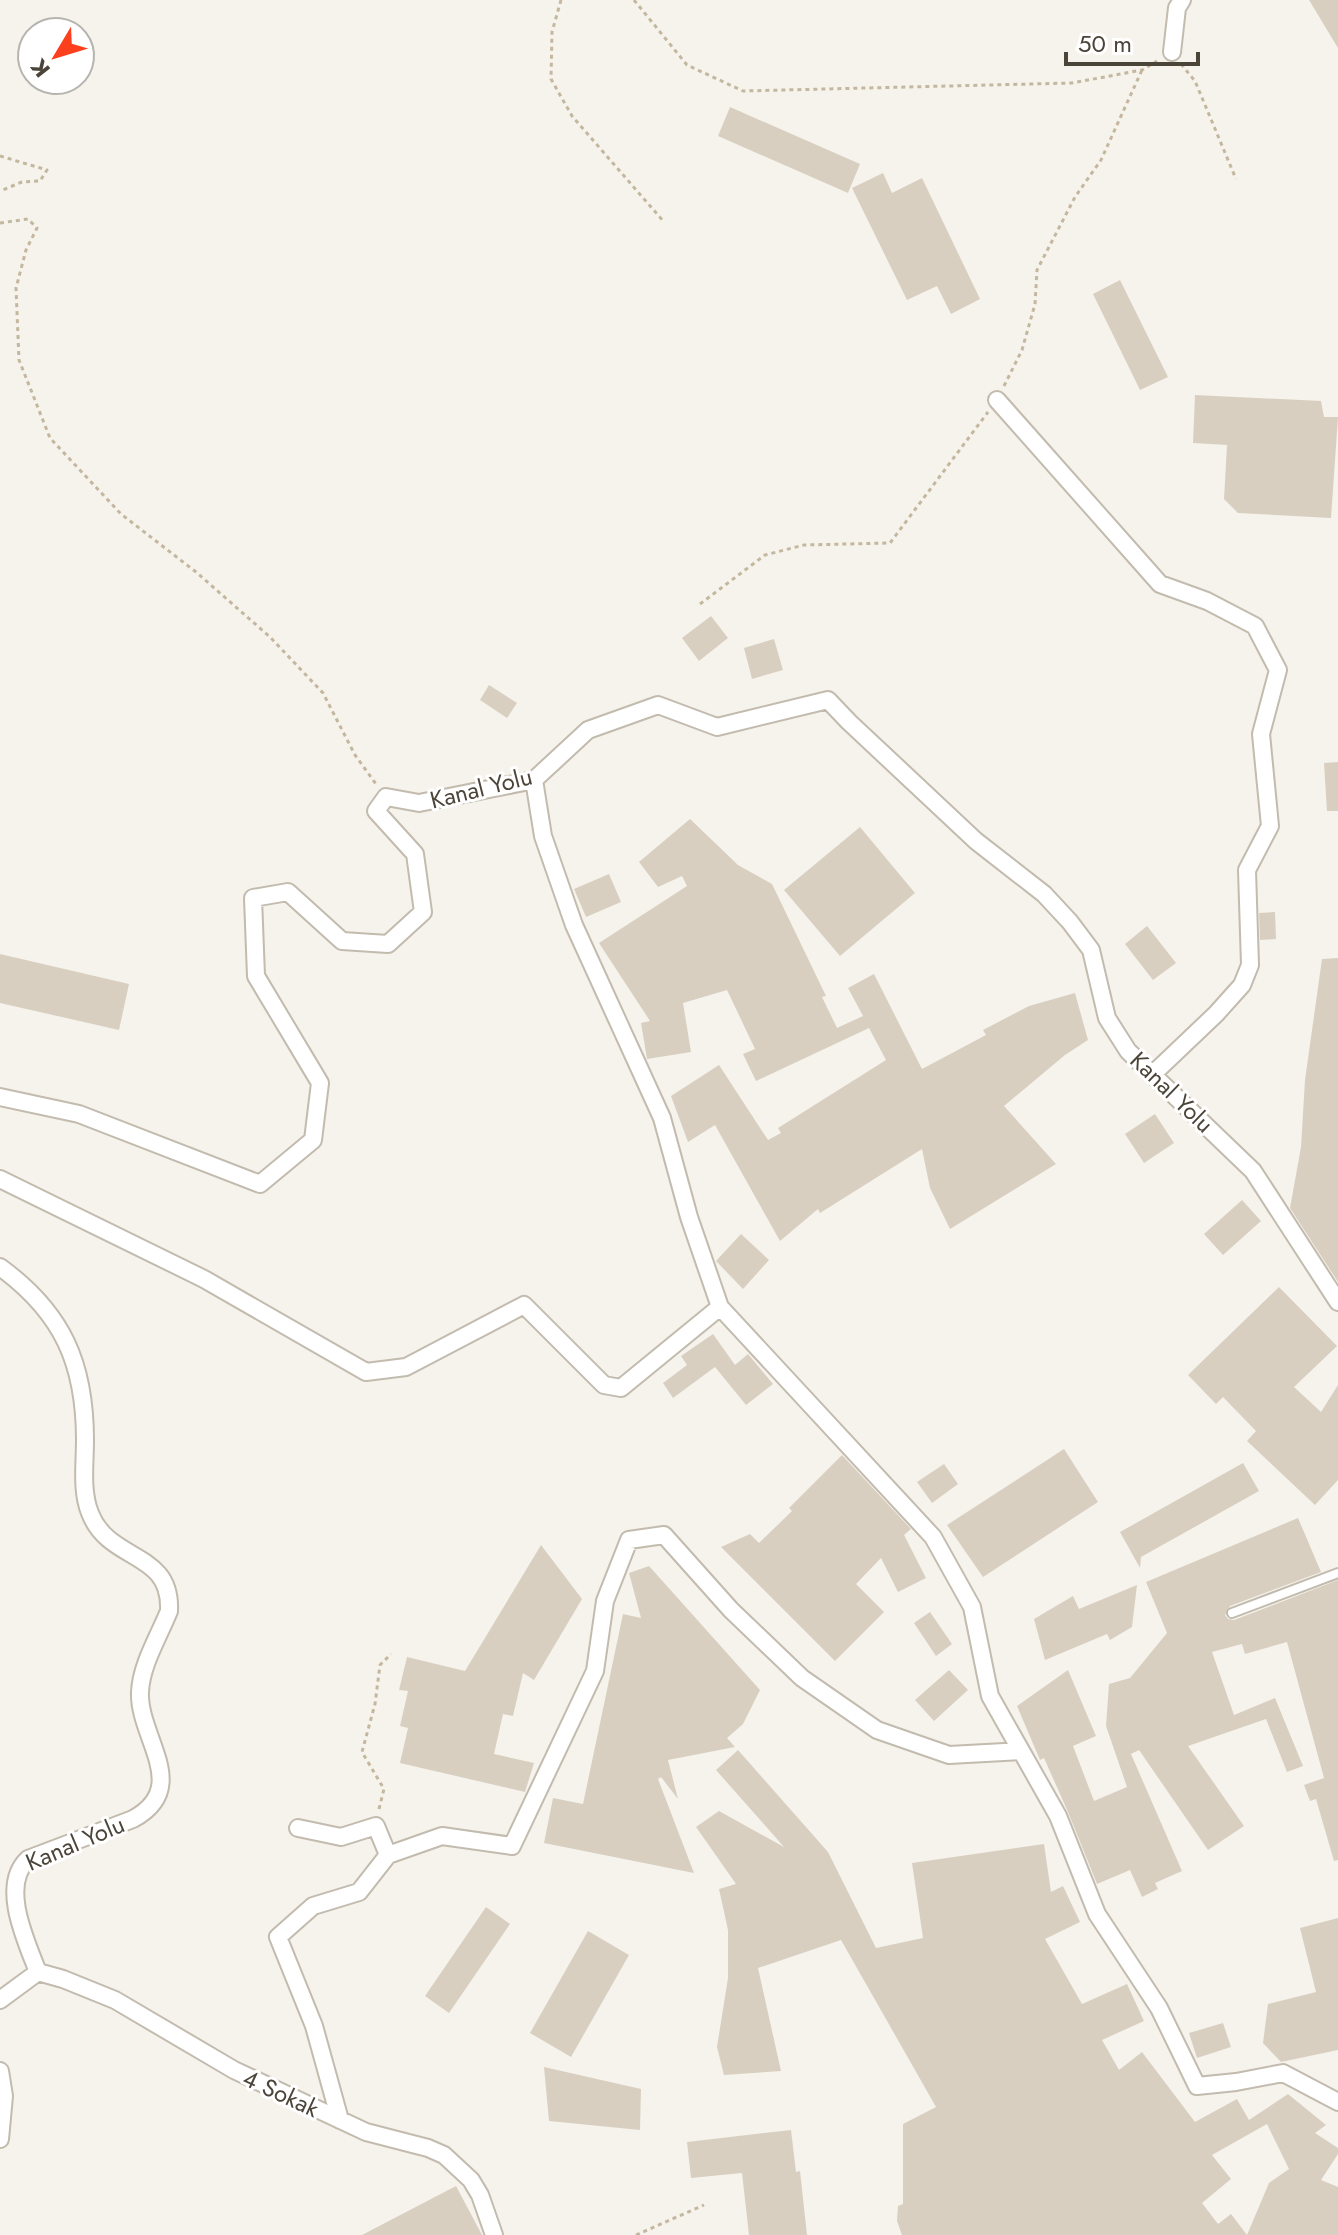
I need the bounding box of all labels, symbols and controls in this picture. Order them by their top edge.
north arrow [16,16,96,96]
scale bar [1066,16,1198,66]
text: 50 m [1078,26,1132,61]
text: K [23,52,58,84]
street label: Kanal Yolu [426,758,536,818]
street label: Kanal Yolu [1122,1043,1222,1141]
street label: Kanal Yolu [20,1807,130,1879]
street label: 4 Sokak [237,2060,325,2126]

